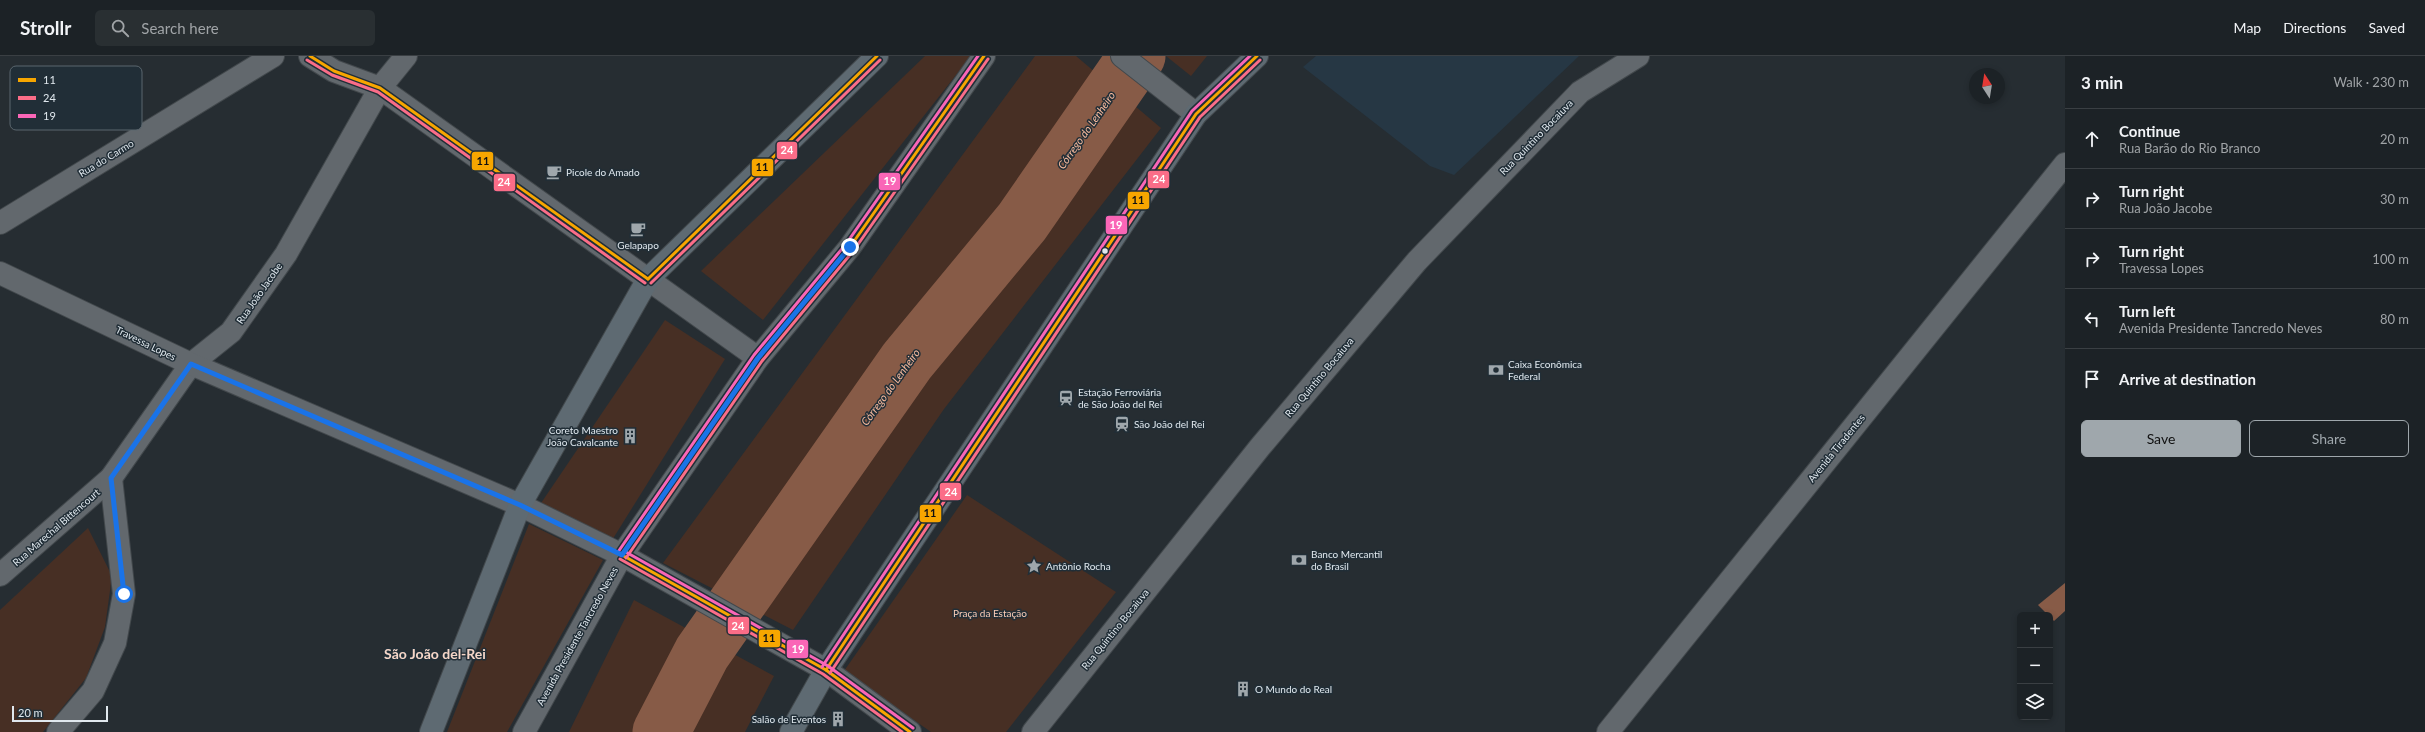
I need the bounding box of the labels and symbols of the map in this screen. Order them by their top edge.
legend [10,66,142,130]
north arrow [1969,68,2005,104]
text: 11 [43,73,56,86]
water label: Córrego do Lenheiro [1054,89,1118,171]
text: 24 [43,91,56,104]
street label: Rua Quintino Bocaiuva [1497,97,1575,177]
text: 19 [43,109,56,122]
street label: Rua do Carmo [76,137,136,179]
line badge: 24 [776,141,798,160]
text: 24 [781,143,794,156]
line badge: 11 [471,151,494,171]
text: 11 [477,154,489,167]
line badge: 11 [751,158,774,177]
text: 11 [756,160,768,173]
cafe icon: Picole do Amado [545,163,563,181]
place label: Picole do Amado [566,166,640,178]
line badge: 24 [1147,170,1170,189]
line badge: 19 [878,172,901,191]
text: 24 [1153,172,1166,185]
line badge: 24 [493,173,516,192]
text: 19 [884,174,896,187]
text: 24 [498,175,511,188]
line badge: 11 [1127,191,1150,210]
text: 11 [1132,193,1144,206]
line badge: 19 [1105,215,1128,235]
text: 19 [1110,218,1122,231]
cafe icon: Gelapapo [629,220,647,238]
route end [841,238,859,256]
place label: Gelapapo [617,239,659,251]
unlabelled marker [1100,246,1110,256]
street label: Rua João Jacobe [234,260,284,326]
street label: Travessa Lopes [114,323,178,363]
street label: Rua Quintino Bocaiuva [1282,335,1356,419]
water label: Córrego do Lenheiro [858,346,922,428]
place label: Caixa Econômica Federal [1508,358,1582,382]
bank icon: Caixa Econômica Federal [1487,361,1505,379]
place label: Estação Ferroviária de São João del Rei [1078,386,1162,410]
station icon: Estação Ferroviária de São João del Rei [1057,389,1075,407]
street label: Avenida Tiradentes [1805,412,1867,484]
station icon: São João del Rei [1113,415,1131,433]
place label: São João del Rei [1134,418,1205,430]
place label: Coreto Maestro João Cavalcante [547,424,618,448]
building icon: Coreto Maestro João Cavalcante [621,427,639,445]
line badge: 24 [939,482,962,501]
text: 24 [945,485,958,498]
street label: Rua Marechal Bittencourt [10,486,102,568]
line badge: 11 [919,504,942,523]
text: 11 [924,506,936,519]
place label: Banco Mercantil do Brasil [1311,548,1382,572]
bank icon: Banco Mercantil do Brasil [1290,551,1308,569]
place icon: Antônio Rocha [1025,557,1043,575]
place label: Antônio Rocha [1046,560,1111,572]
street label: Avenida Presidente Tancredo Neves [534,565,620,707]
route start [115,585,133,603]
street label: Rua Quintino Bocaiuva [1079,586,1151,672]
park label: Praça da Estação [953,607,1027,619]
line badge: 24 [727,616,750,635]
text: 24 [732,619,745,632]
line badge: 11 [758,629,781,648]
text: 11 [763,631,775,644]
line badge: 19 [786,639,809,659]
text: 19 [792,642,804,655]
district label: São João del-Rei [384,645,486,662]
building icon: O Mundo do Real [1234,680,1252,698]
place label: O Mundo do Real [1255,683,1332,695]
scale bar [12,704,108,723]
building icon: Salão de Eventos [829,710,847,728]
place label: Salão de Eventos [752,713,826,725]

